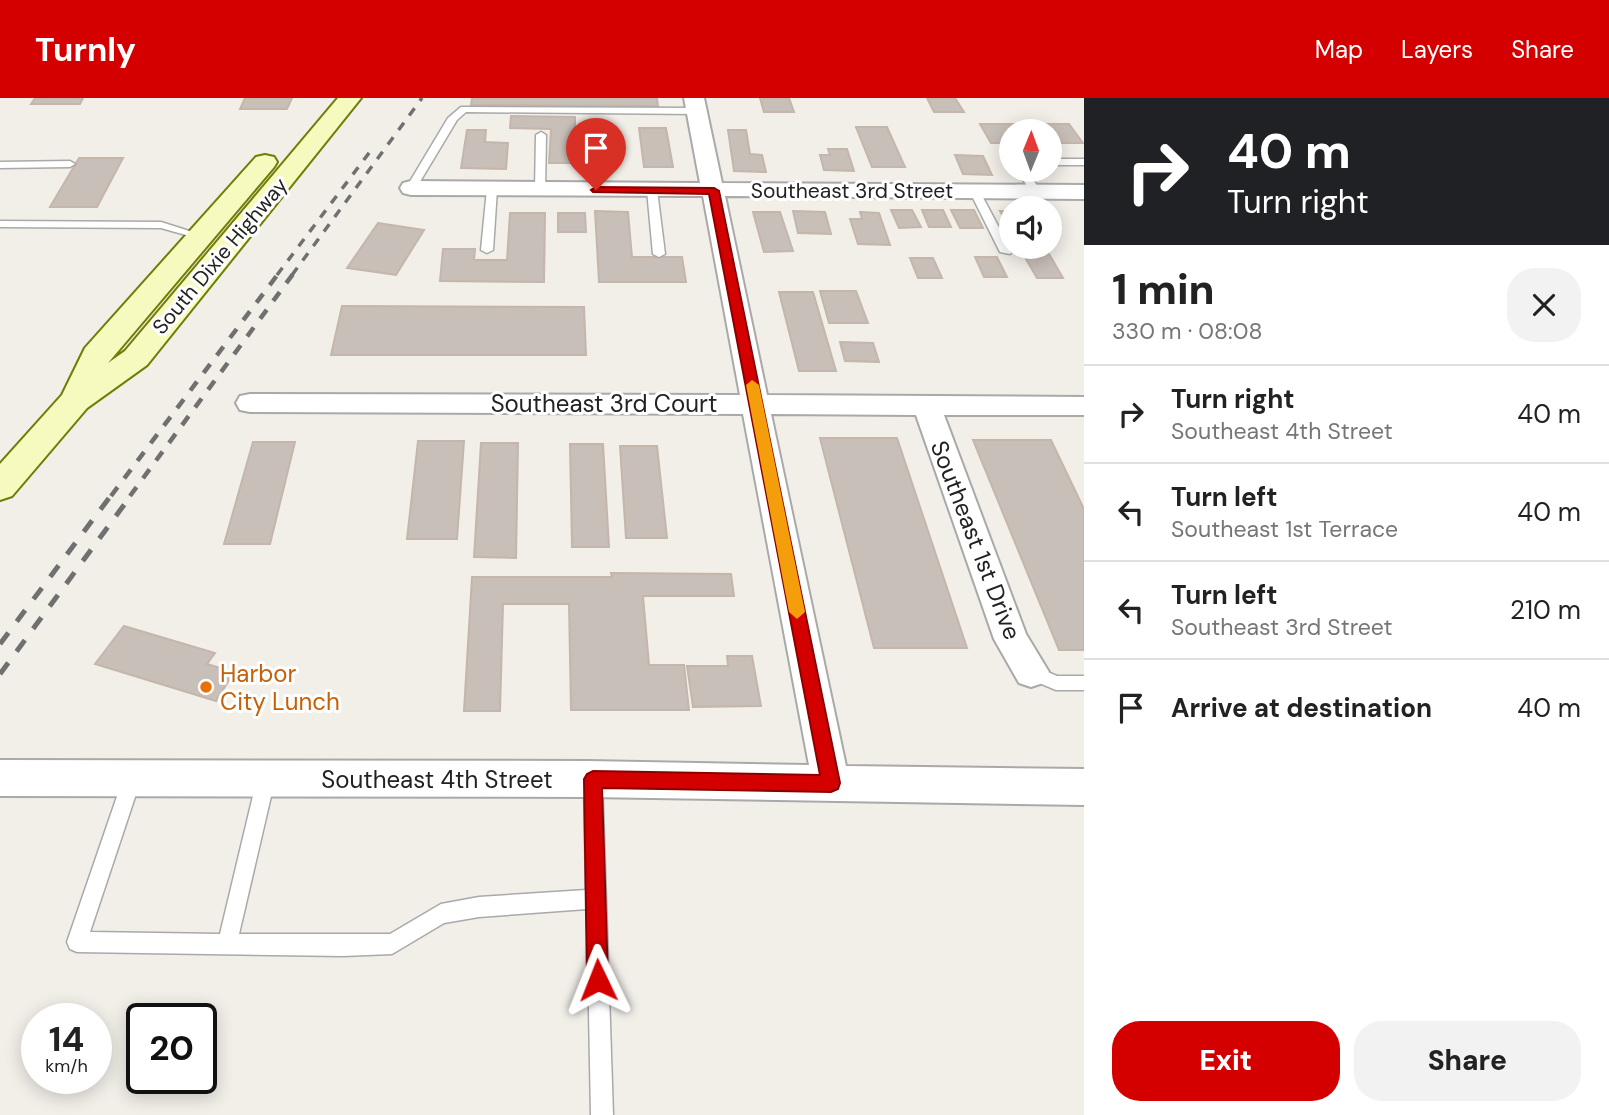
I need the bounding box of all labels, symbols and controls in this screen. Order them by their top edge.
text: Turnly [35,28,136,71]
text: Map [1315,34,1363,65]
text: Layers [1401,34,1473,65]
text: Share [1511,34,1574,65]
pin [566,118,626,190]
north arrow [999,119,1062,182]
map controls [999,119,1062,259]
text: 40 m [1227,119,1351,183]
icon: right [1112,126,1203,217]
icon: arrive [577,129,615,167]
street label: South Dixie Highway [146,171,294,340]
street label: Southeast 3rd Street [751,177,953,205]
text: Turn right [1227,181,1369,223]
button: sound [999,196,1062,259]
text: 1 min [1112,262,1215,317]
button: close [1507,268,1581,342]
text: 330 m · 08:08 [1112,316,1262,346]
text: Turn right [1171,382,1295,416]
street label: Southeast 3rd Court [491,388,717,419]
icon: right [1112,395,1150,433]
text: 40 m [1517,397,1581,431]
text: Southeast 4th Street [1171,416,1393,446]
street label: Southeast 1st Drive [924,436,1028,644]
text: Turn left [1171,480,1278,514]
icon: left [1112,493,1150,531]
text: 40 m [1517,495,1581,529]
text: Southeast 1st Terrace [1171,514,1398,544]
text: Turn left [1171,578,1278,612]
icon: left [1112,591,1150,629]
text: 210 m [1510,593,1581,627]
text: Southeast 3rd Street [1171,612,1393,642]
place label: Harbor City Lunch [220,658,340,717]
marker: Harbor City Lunch [198,679,214,695]
icon: arrive [1112,689,1150,727]
text: Arrive at destination [1171,691,1432,725]
text: 40 m [1517,691,1581,725]
street label: Southeast 4th Street [321,764,553,795]
position arrow [561,943,635,1017]
speed limit sign: 20 [126,1003,217,1094]
text: 14 [49,1016,84,1062]
button: Exit [1112,1021,1340,1101]
button: Share [1354,1021,1581,1101]
text: km/h [45,1054,88,1078]

